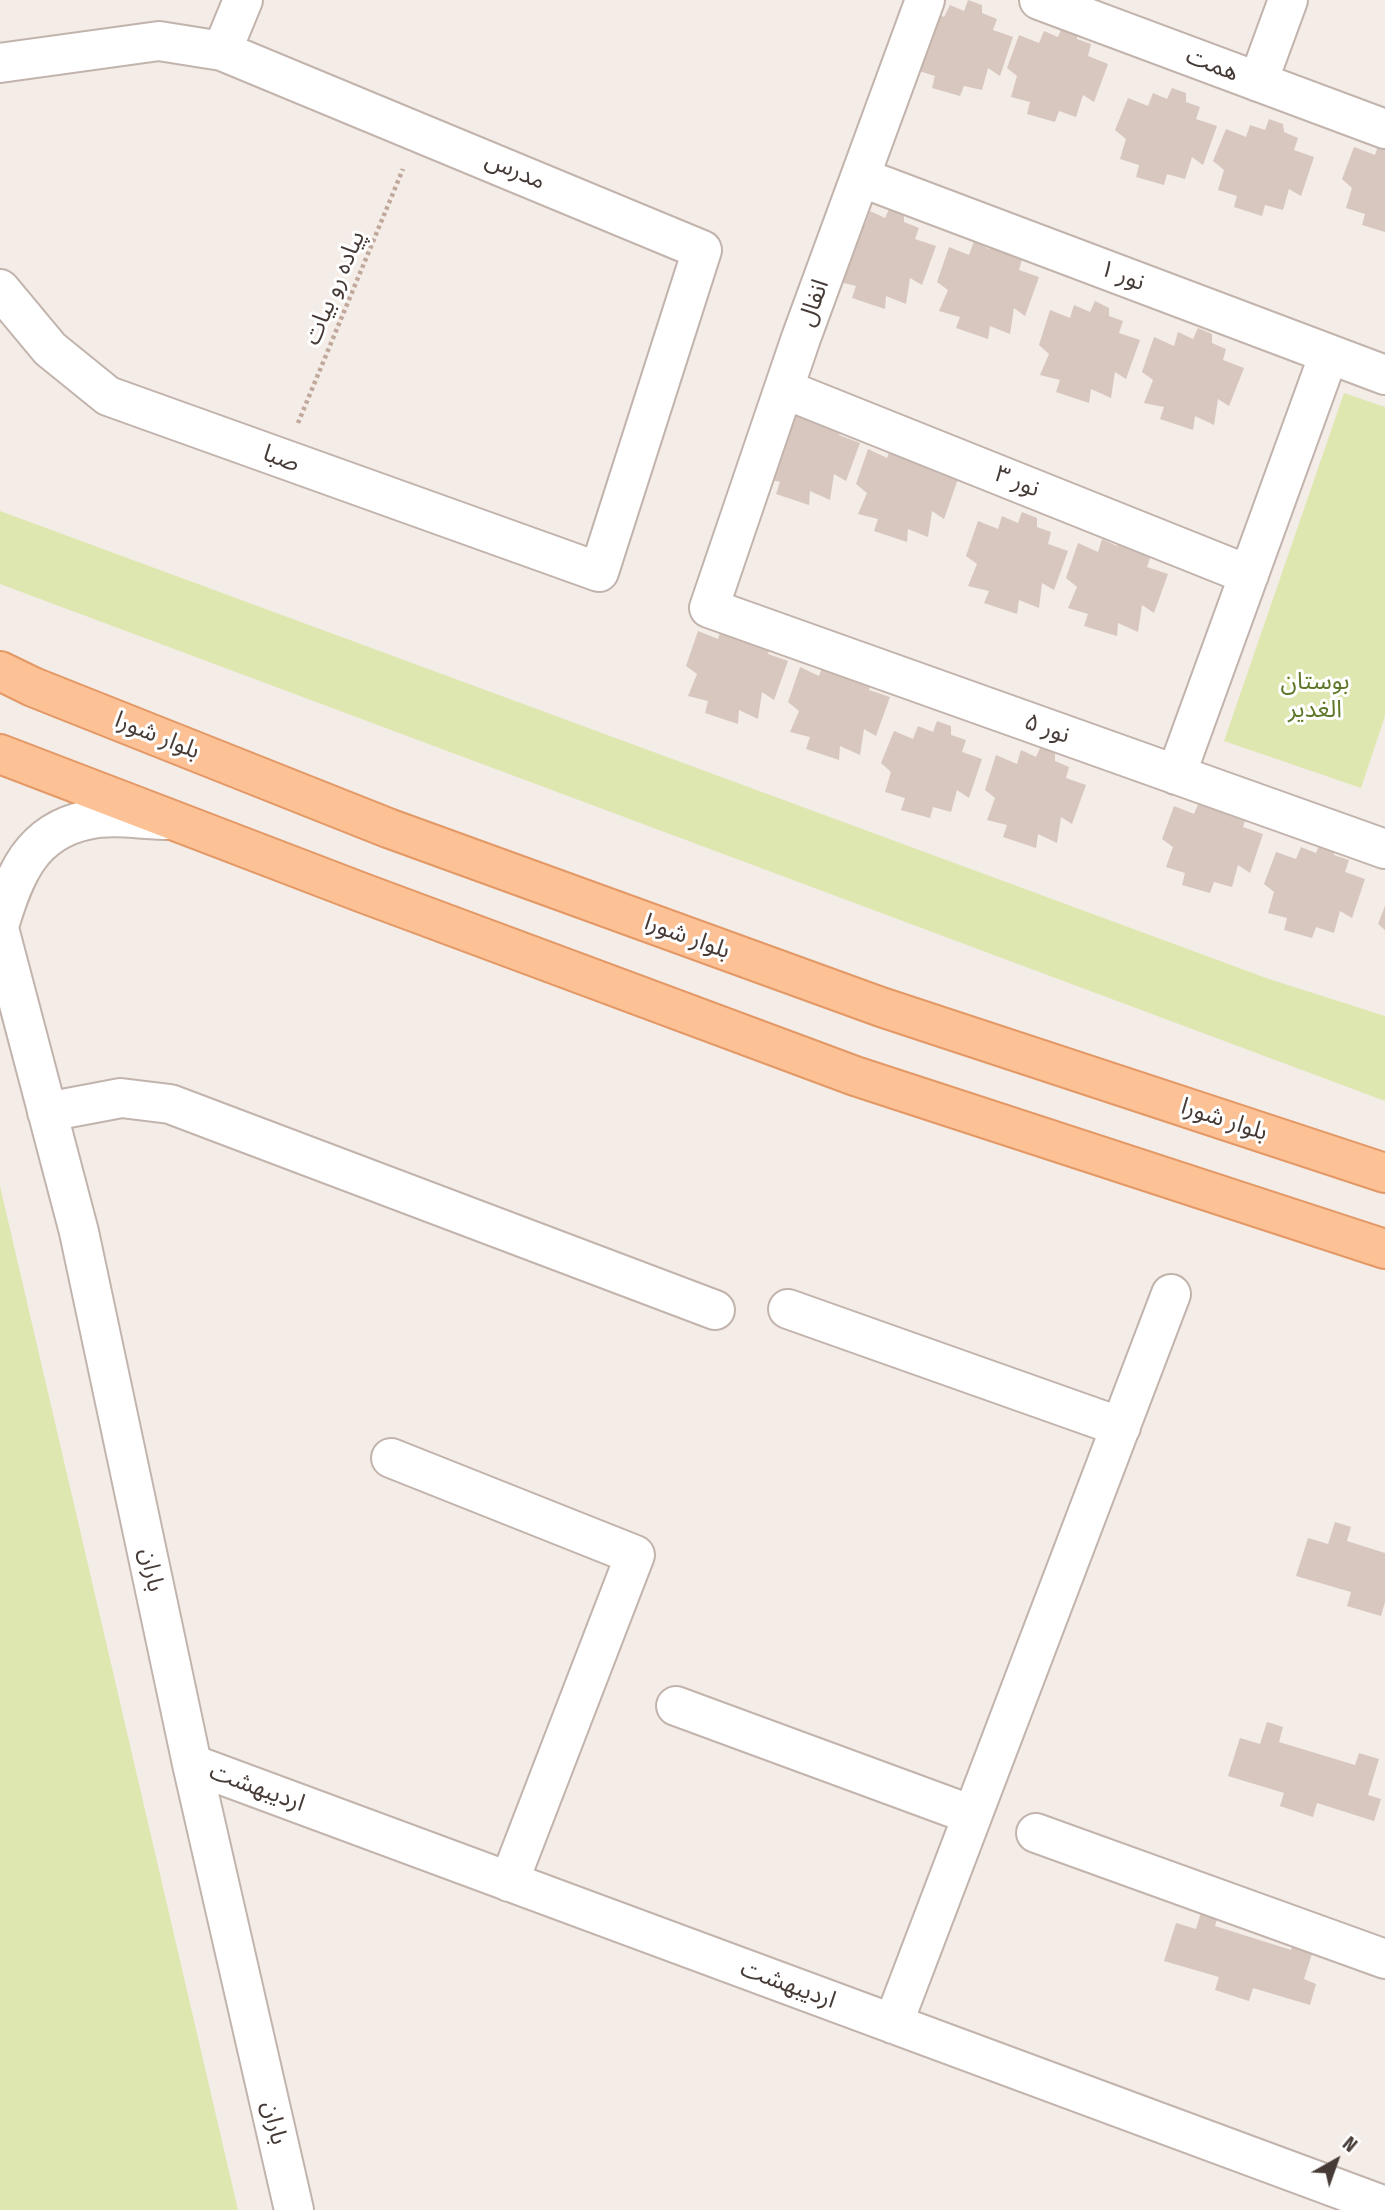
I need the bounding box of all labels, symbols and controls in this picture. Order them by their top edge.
street label: همت [1182,42,1242,88]
street label: مدرس [481,146,549,196]
street label: پیاده رو بیات [298,227,372,349]
street label: نور ۱ [1095,254,1149,298]
street label: انفال [792,276,836,330]
street label: صبا [259,439,303,479]
street label: نور ۳ [990,460,1044,504]
park label: بوستان الغدیر [1281,668,1349,724]
street label: بلوار شورا [110,706,204,766]
street label: نور ۵ [1020,708,1074,750]
street label: بلوار شورا [640,908,734,966]
street label: بلوار شورا [1177,1093,1271,1147]
street label: باران [132,1546,170,1594]
street label: اردیبهشت [205,1757,309,1819]
street label: اردیبهشت [736,1954,840,2016]
street label: باران [255,2098,293,2148]
north arrow [1301,2126,1371,2196]
text: N [1338,2132,1362,2157]

